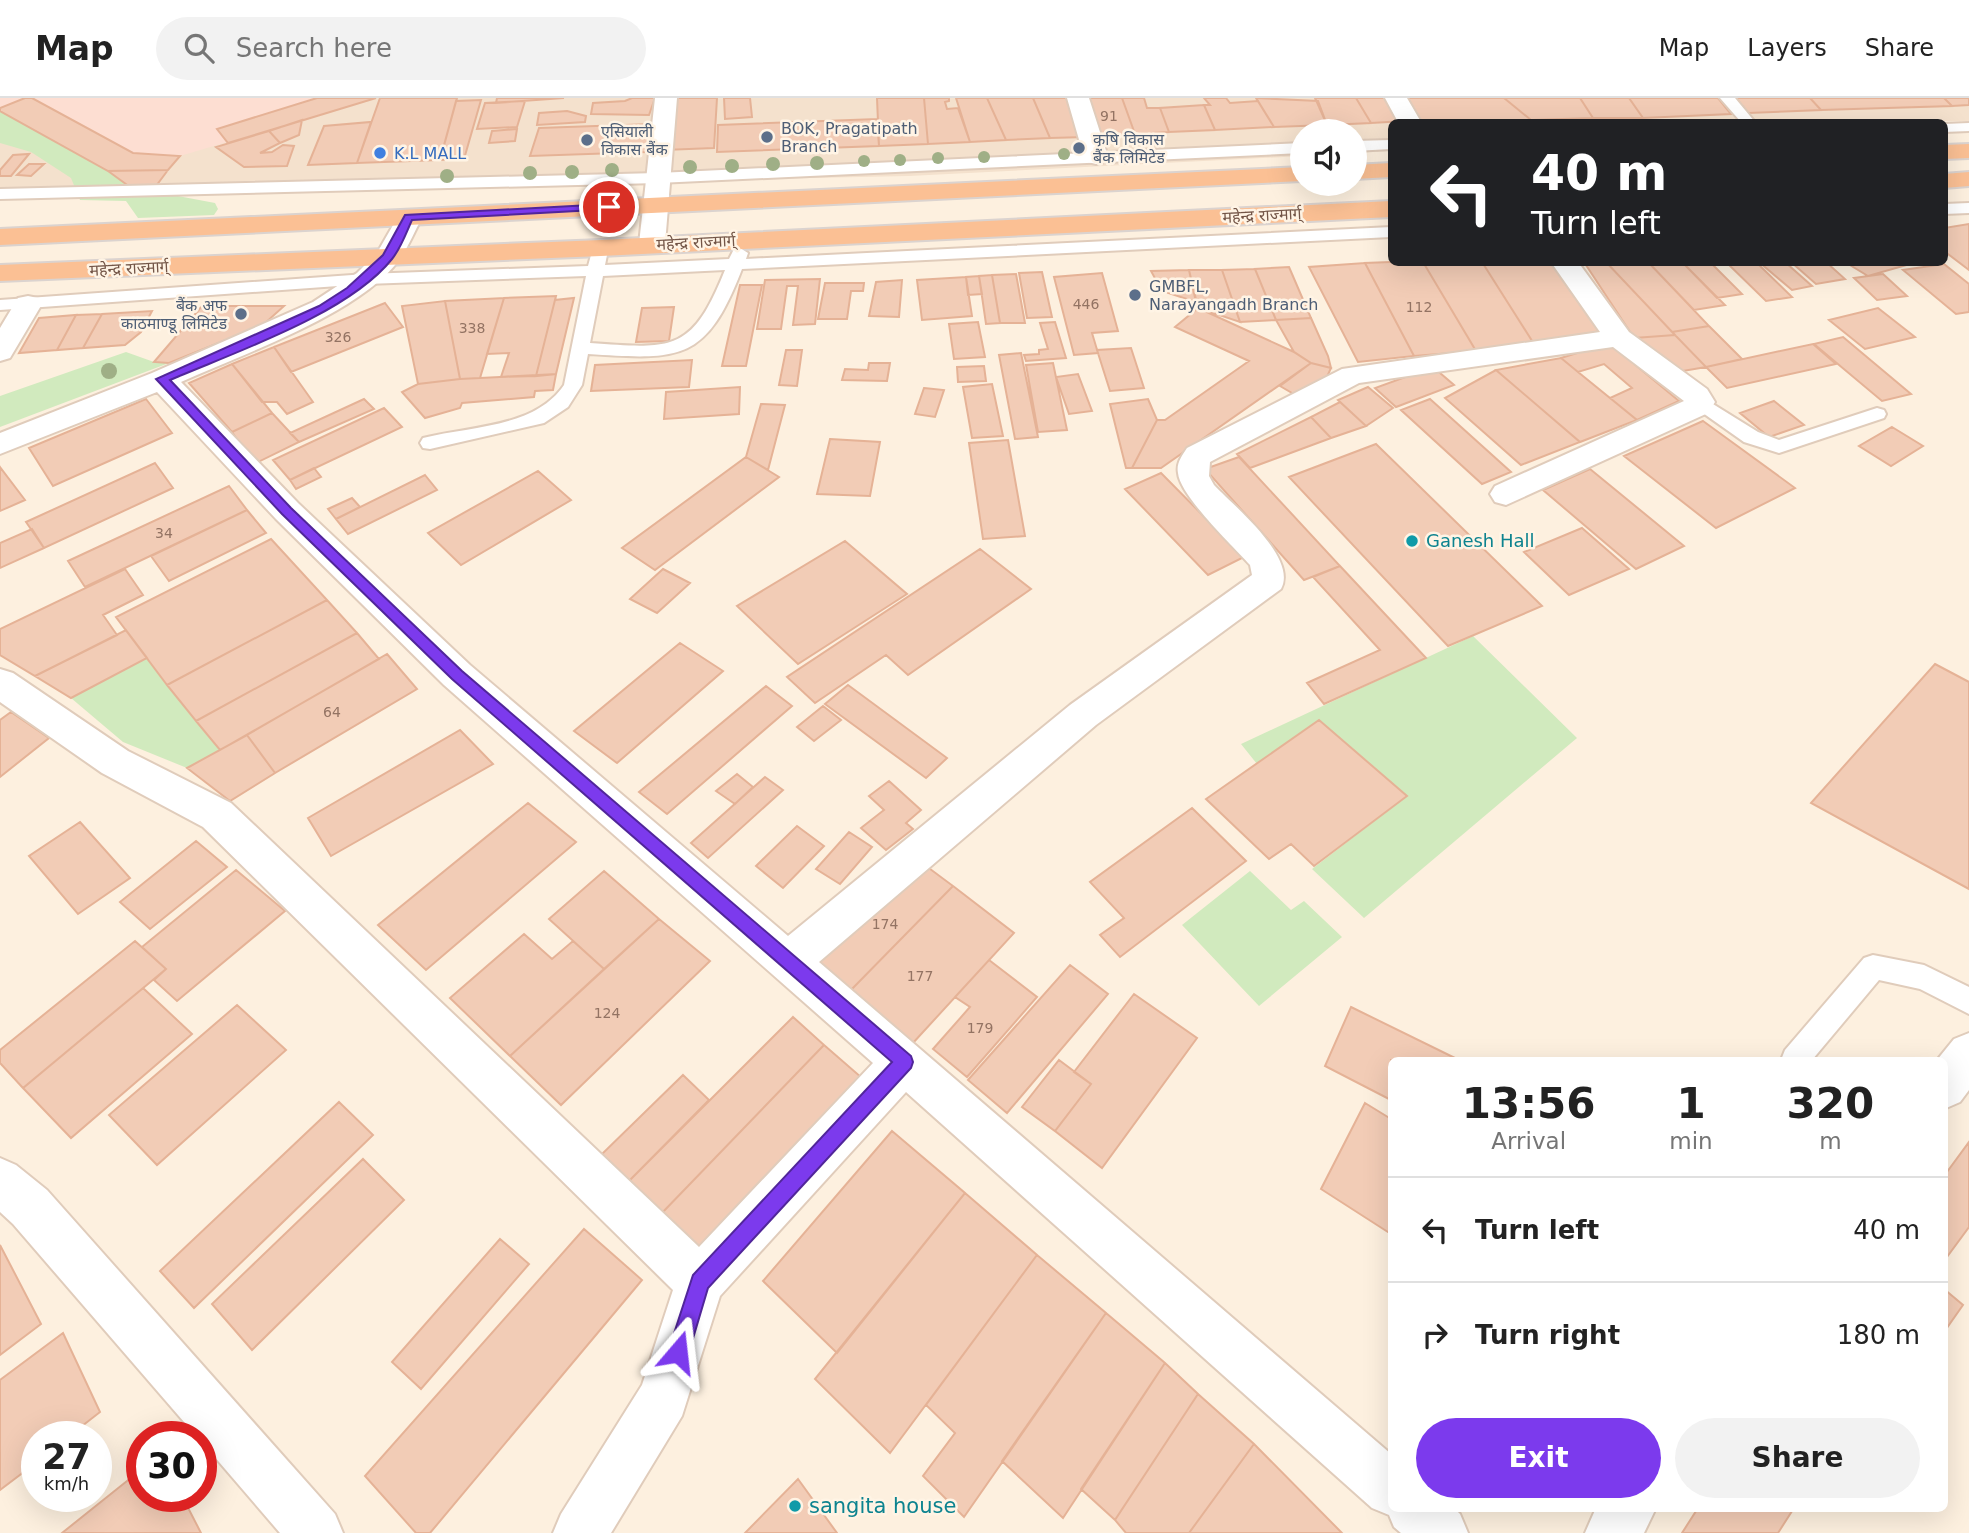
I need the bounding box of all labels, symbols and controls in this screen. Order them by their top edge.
search box [156,17,646,80]
text: Map [35,29,114,68]
icon: search [180,29,218,67]
text: Search here [236,33,392,63]
text: Map [1659,34,1709,62]
text: Layers [1747,34,1827,62]
text: Share [1865,34,1934,62]
house number: 91 [1100,108,1118,124]
place label: BOK, Pragatipath Branch [781,119,918,156]
map controls [1290,119,1367,196]
button: sound [1290,119,1367,196]
place label: एसियाली विकास बैंक [601,122,669,159]
marker: BOK, Pragatipath Branch [759,129,775,145]
place label: कृषि विकास बैंक लिमिटेड [1093,130,1165,167]
marker: एसियाली विकास बैंक [579,132,595,148]
marker: कृषि विकास बैंक लिमिटेड [1071,140,1087,156]
place label: K.L MALL [394,144,466,163]
marker: K.L MALL [372,145,388,161]
text: 40 m [1531,145,1667,202]
icon: left [1416,147,1507,238]
pin [579,177,639,237]
icon: arrive [590,188,628,226]
street label: महेन्द्र राज्मार्ग् [1222,204,1305,228]
text: Turn left [1531,204,1661,242]
street label: महेन्द्र राज्मार्ग् [656,231,739,255]
street label: महेन्द्र राज्मार्ग् [89,257,172,281]
place label: GMBFL, Narayangadh Branch [1149,277,1318,314]
marker: GMBFL, Narayangadh Branch [1127,287,1143,303]
place label: बैंक अफ काठमाण्डू लिमिटेड [121,296,228,334]
house number: 446 [1073,296,1099,312]
house number: 112 [1406,299,1432,315]
marker: बैंक अफ काठमाण्डू लिमिटेड [233,306,249,322]
house number: 338 [459,320,485,336]
house number: 326 [325,329,351,345]
house number: 34 [155,525,173,541]
place label: Ganesh Hall [1426,530,1535,551]
marker: Ganesh Hall [1404,533,1420,549]
house number: 64 [323,704,341,720]
house number: 174 [872,916,898,932]
house number: 177 [907,968,933,984]
house number: 124 [594,1005,620,1021]
house number: 179 [967,1020,993,1036]
text: 13:56 [1462,1079,1596,1128]
text: 1 [1676,1079,1706,1128]
text: 320 [1787,1079,1874,1128]
text: Arrival [1491,1128,1566,1154]
text: min [1669,1128,1713,1154]
text: m [1819,1128,1842,1154]
icon: left [1416,1211,1454,1249]
text: Turn left [1475,1215,1599,1245]
text: 40 m [1853,1215,1920,1245]
position arrow [641,1315,715,1389]
icon: right [1416,1316,1454,1354]
text: Turn right [1475,1320,1620,1350]
text: 180 m [1837,1320,1920,1350]
button: Exit [1416,1418,1661,1498]
button: Share [1675,1418,1920,1498]
speed limit sign: 30 [126,1421,217,1512]
text: 27 [42,1437,91,1477]
text: km/h [44,1473,89,1494]
place label: sangita house [809,1494,956,1518]
marker: sangita house [787,1498,803,1514]

